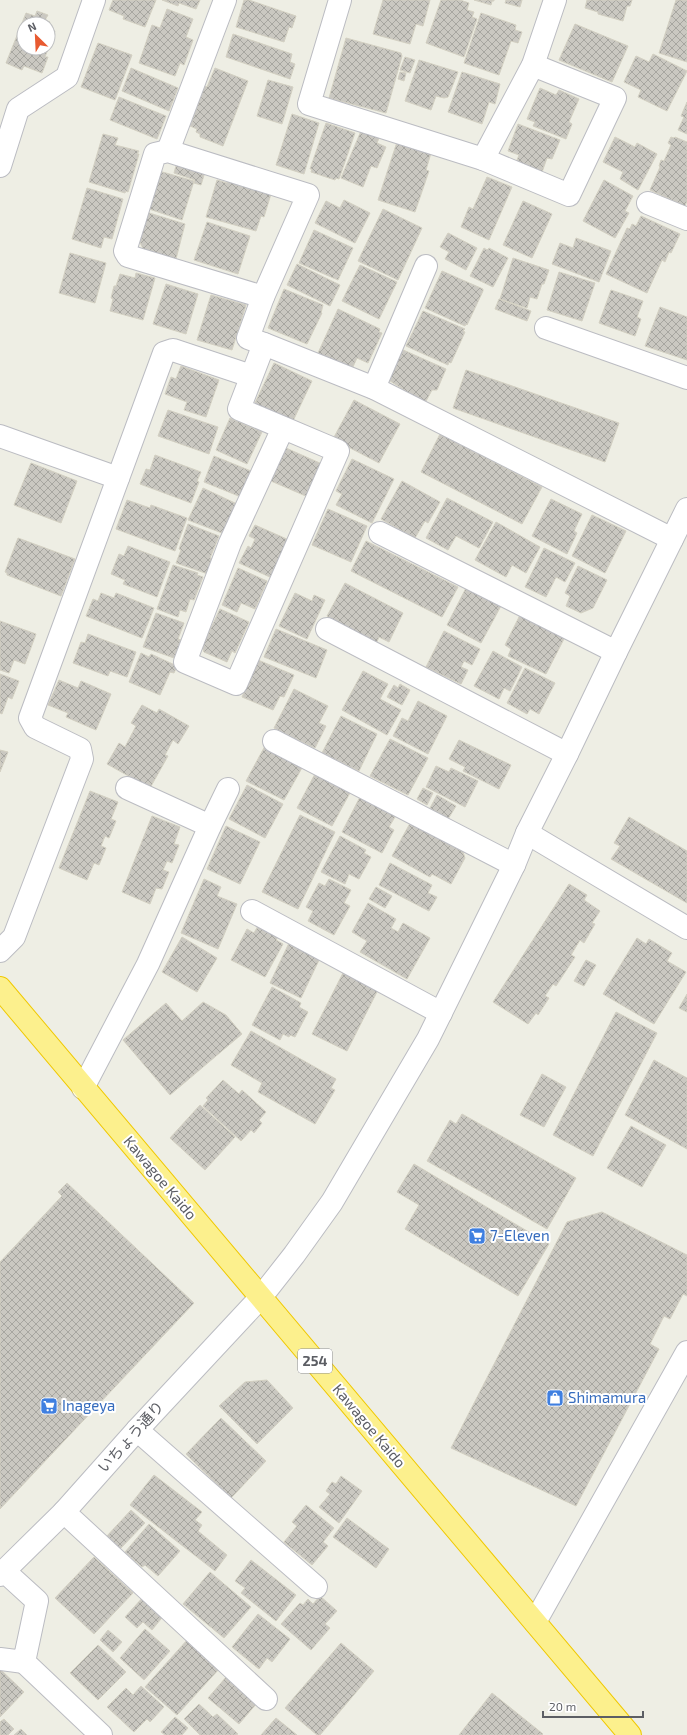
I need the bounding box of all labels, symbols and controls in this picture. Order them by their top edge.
north arrow [16,16,56,56]
text: N [25,19,38,34]
street label: Kawagoe Kaido [121,1132,201,1223]
supermarket icon: 7-Eleven [467,1226,487,1246]
place label: 7-Eleven [490,1226,550,1244]
road number: 254 [298,1349,332,1373]
street label: Kawagoe Kaido [330,1380,410,1471]
shop icon: Shimamura [545,1388,565,1408]
place label: Shimamura [568,1388,646,1406]
supermarket icon: Inageya [39,1396,59,1416]
place label: Inageya [62,1396,115,1414]
street label: いちょう通り [93,1397,167,1476]
scale bar [543,1693,643,1719]
text: 20 m [549,1699,576,1713]

